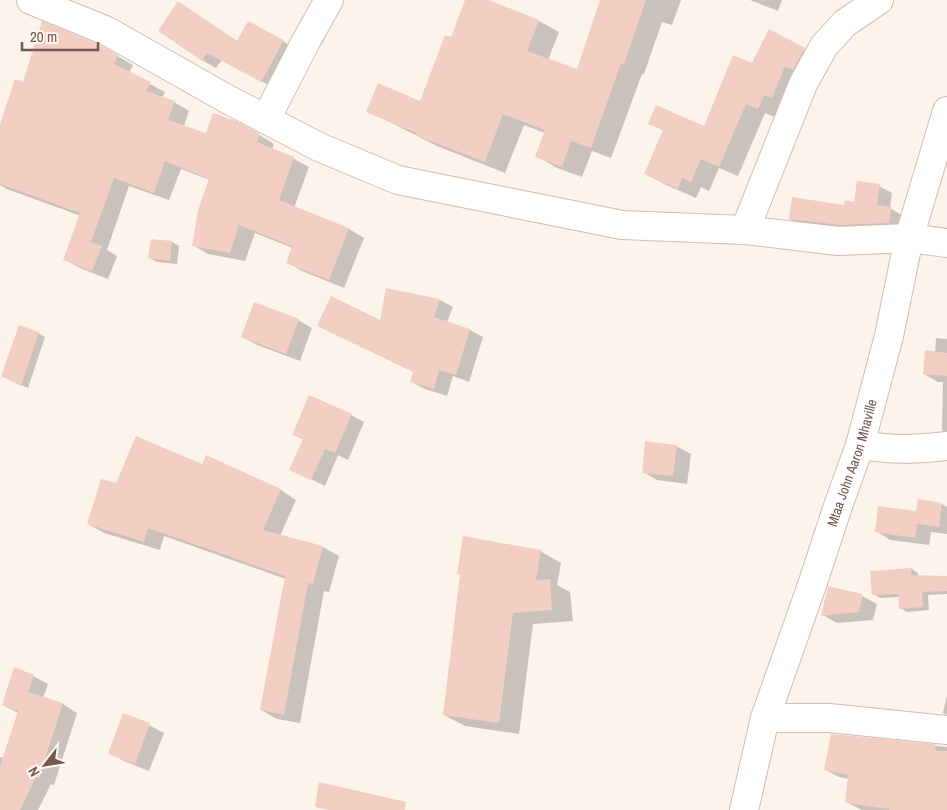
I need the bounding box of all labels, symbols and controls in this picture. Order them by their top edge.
scale bar [22,20,99,52]
text: 20 m [30,26,57,47]
street label: Mtaa John Aaron Mhaville [823,397,881,529]
north arrow [20,740,70,790]
text: N [24,764,44,780]

